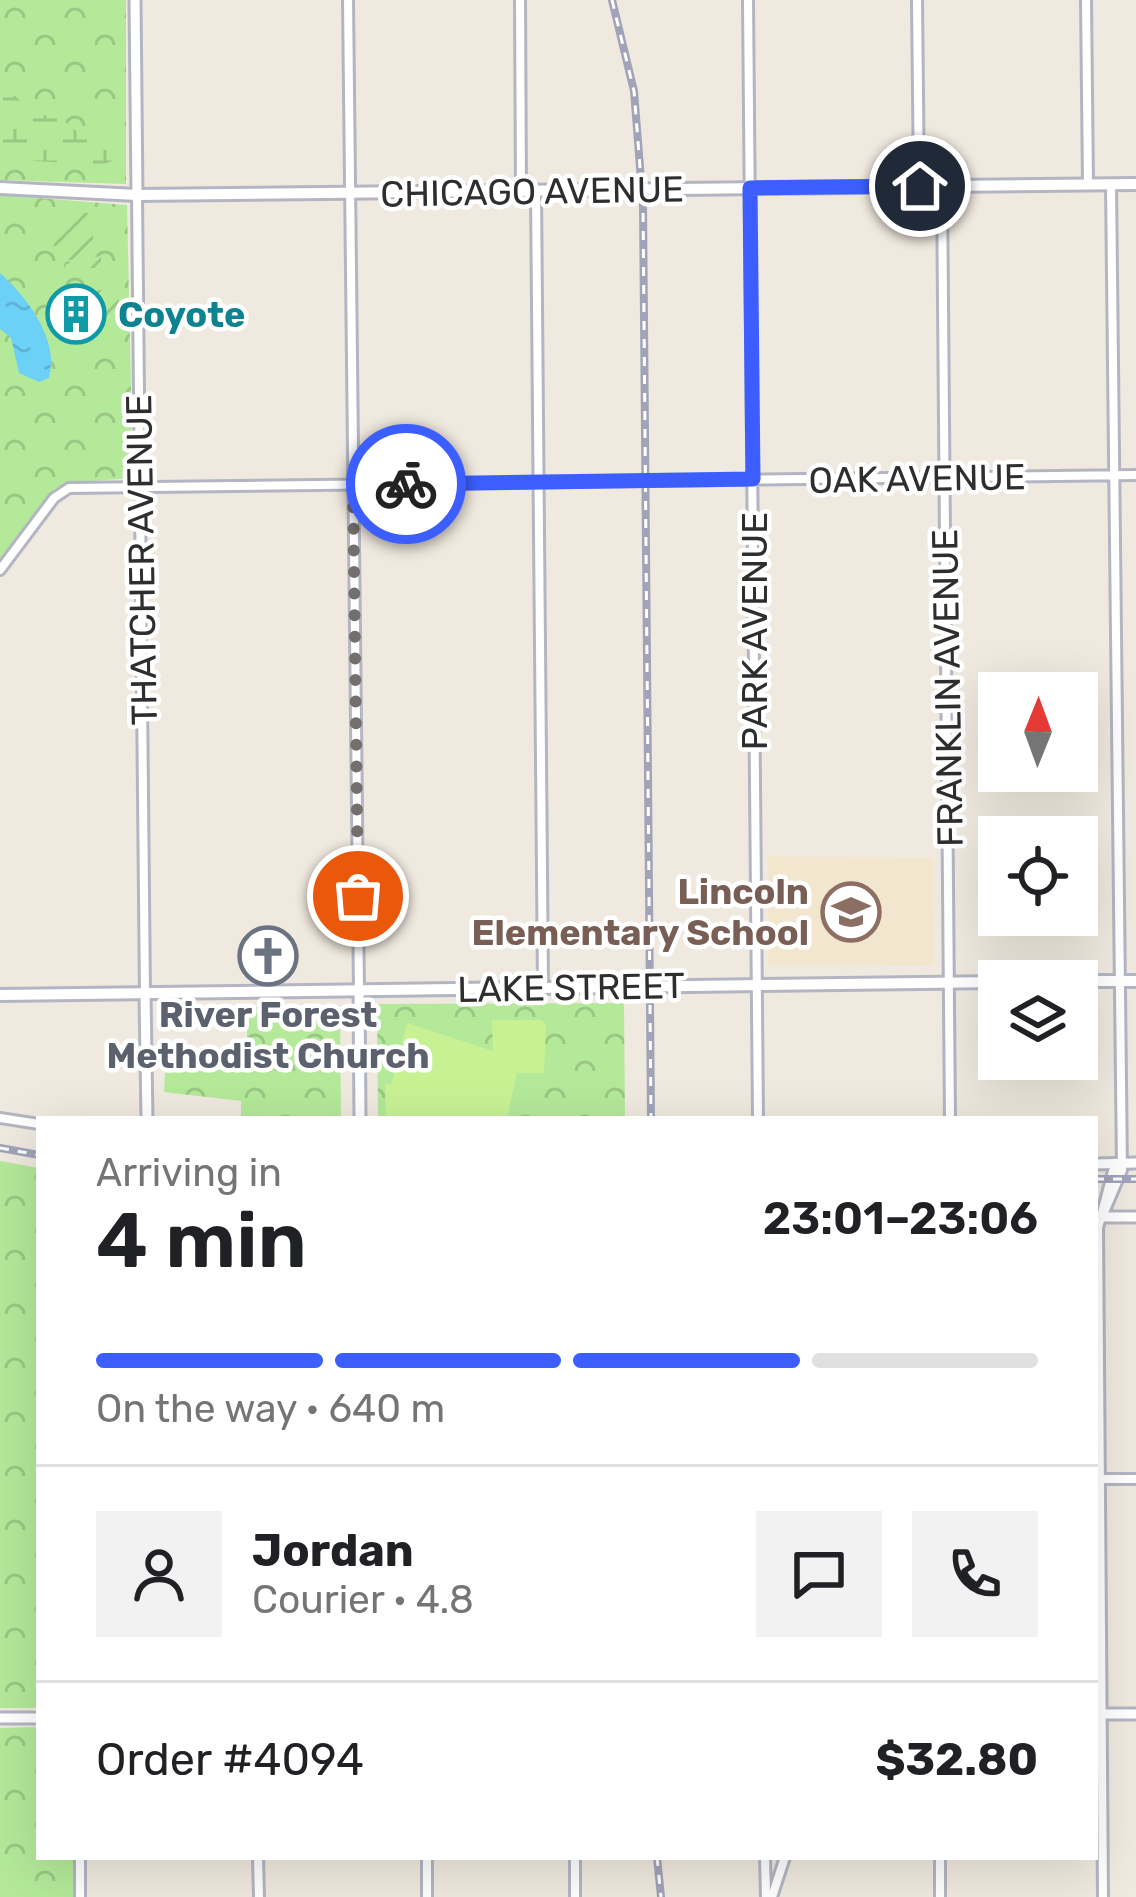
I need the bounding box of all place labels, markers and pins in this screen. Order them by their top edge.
pin [869,135,971,237]
building icon: Coyote [45,283,107,345]
place label: Coyote [118,293,245,336]
pin [307,845,409,947]
place label: Lincoln Elementary School [472,870,809,954]
school or university icon: Lincoln Elementary School [820,881,882,943]
church icon: River Forest Methodist Church [237,925,299,987]
place label: River Forest Methodist Church [106,993,430,1077]

